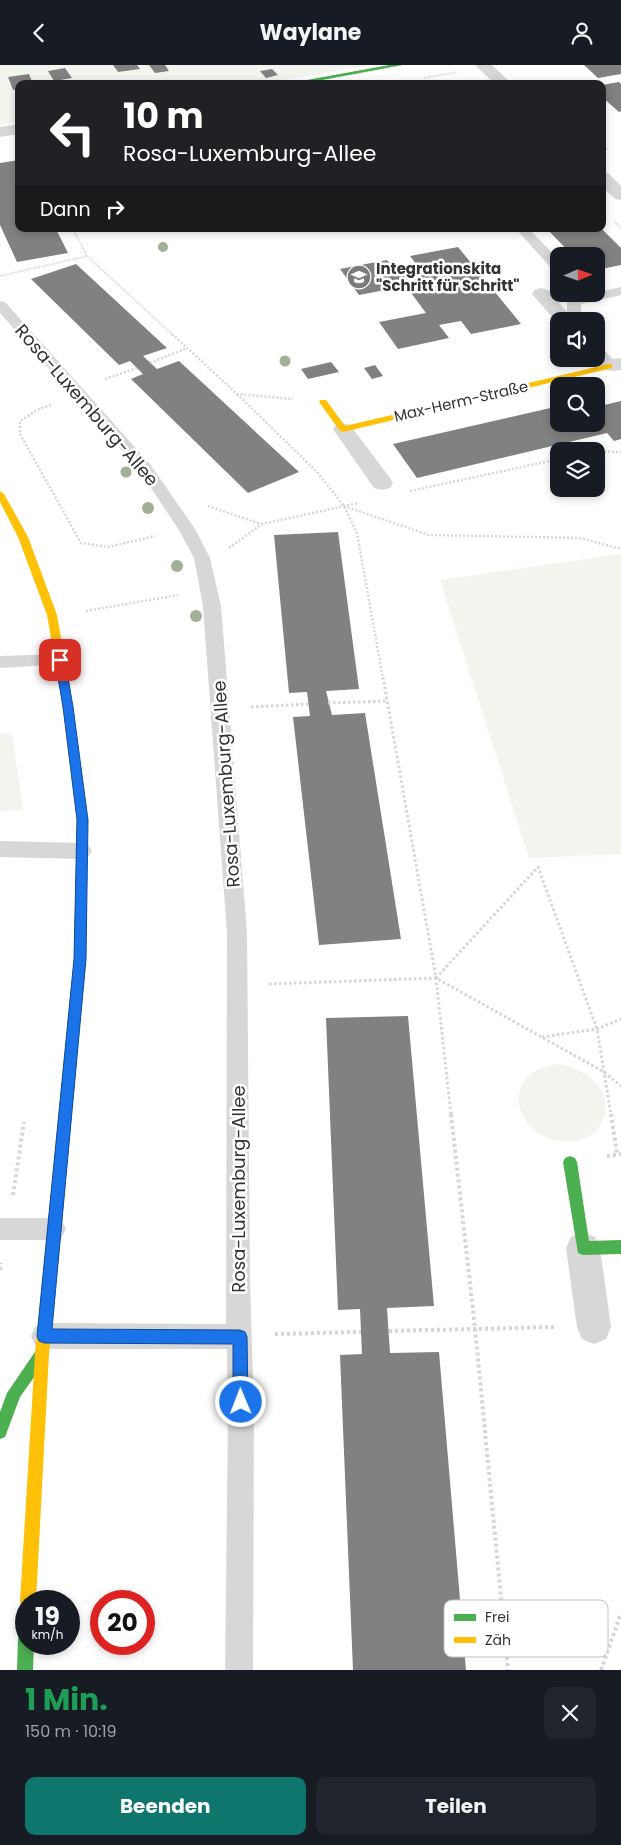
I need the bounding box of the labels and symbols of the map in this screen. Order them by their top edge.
north arrow [550,247,605,303]
place label: Integrationskita "Schritt für Schritt" [376,258,520,296]
school or university icon: Integrationskita "Schritt für Schritt" [346,264,372,290]
street label: Rosa-Luxemburg-Allee [10,319,164,491]
street label: Max-Herm-Straße [392,375,530,427]
pin [39,639,81,681]
street label: Rosa-Luxemburg-Allee [206,680,246,888]
street label: Rosa-Luxemburg-Allee [226,1085,251,1293]
position arrow [214,1375,266,1427]
speed limit sign: 20 [90,1590,155,1655]
legend [444,1600,608,1657]
text: Frei [485,1607,509,1627]
text: Zäh [485,1630,511,1650]

